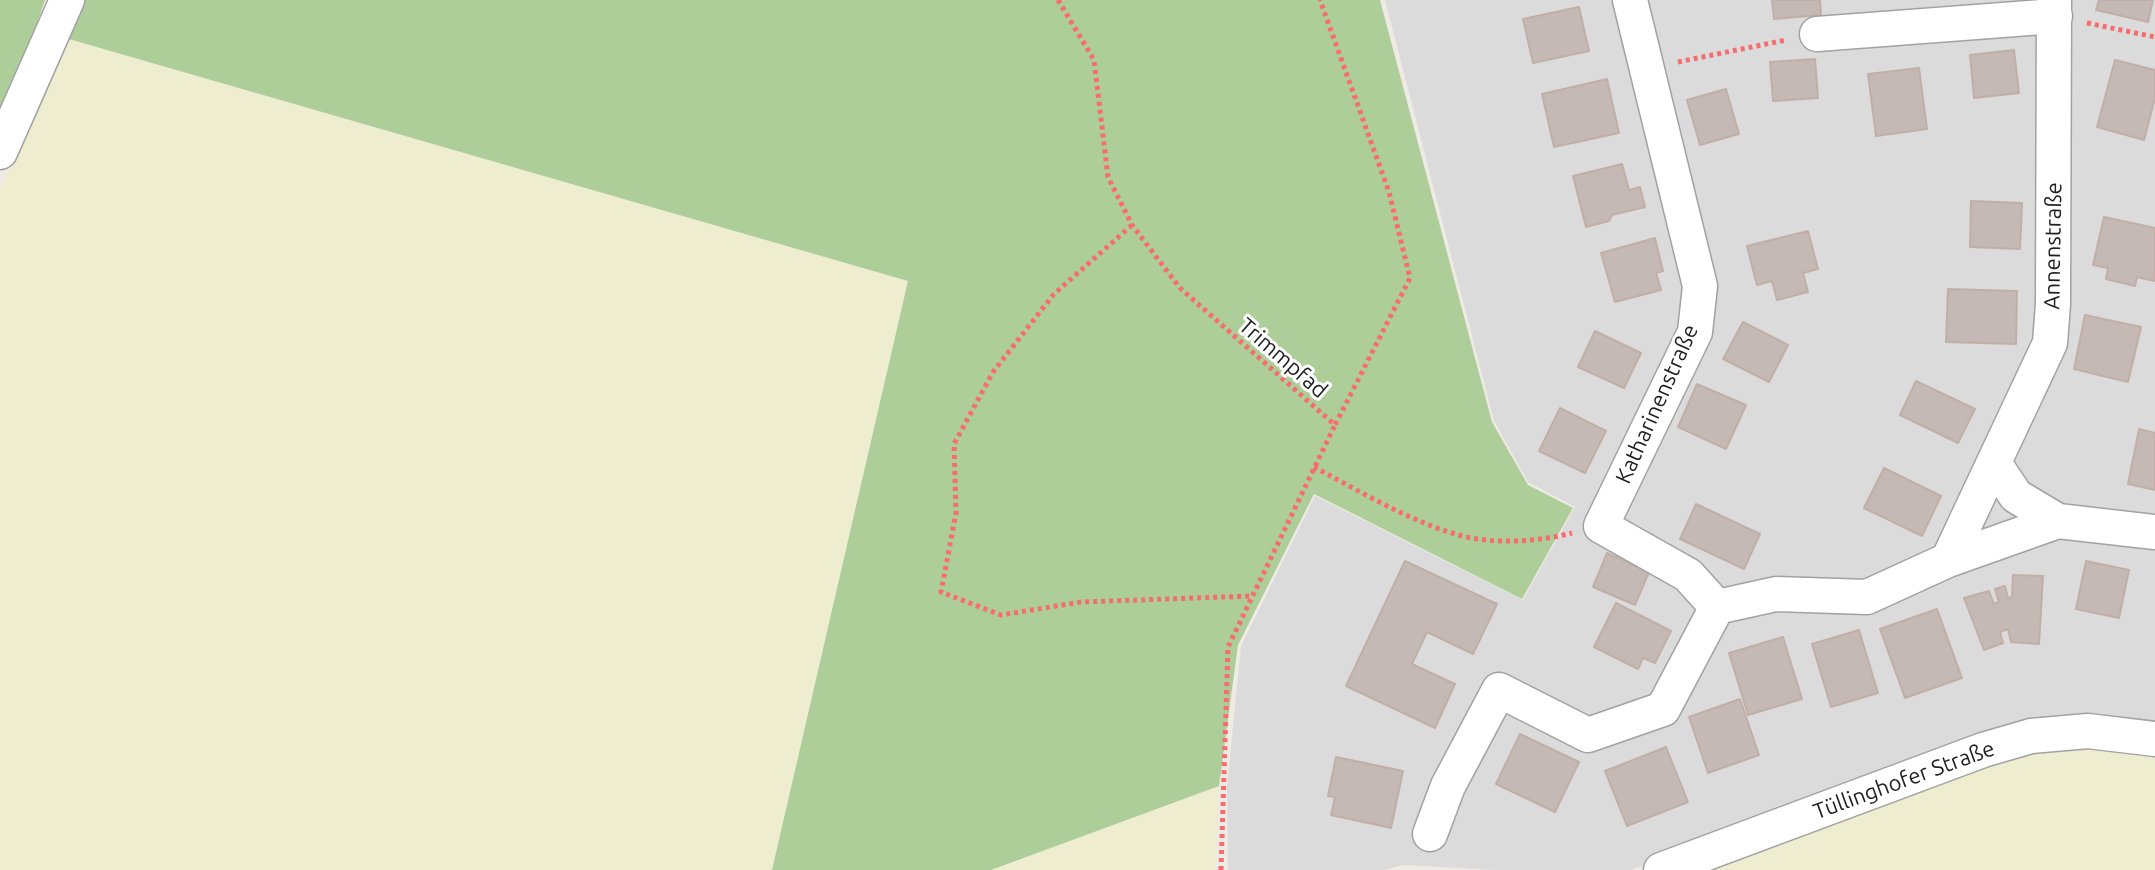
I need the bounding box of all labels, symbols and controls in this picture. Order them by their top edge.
street label: Annenstraße [2039,182,2067,310]
street label: Trimmpfad [1233,312,1333,404]
street label: Katharinenstraße [1610,320,1704,488]
street label: Tüllinghofer Straße [1810,735,1998,825]

